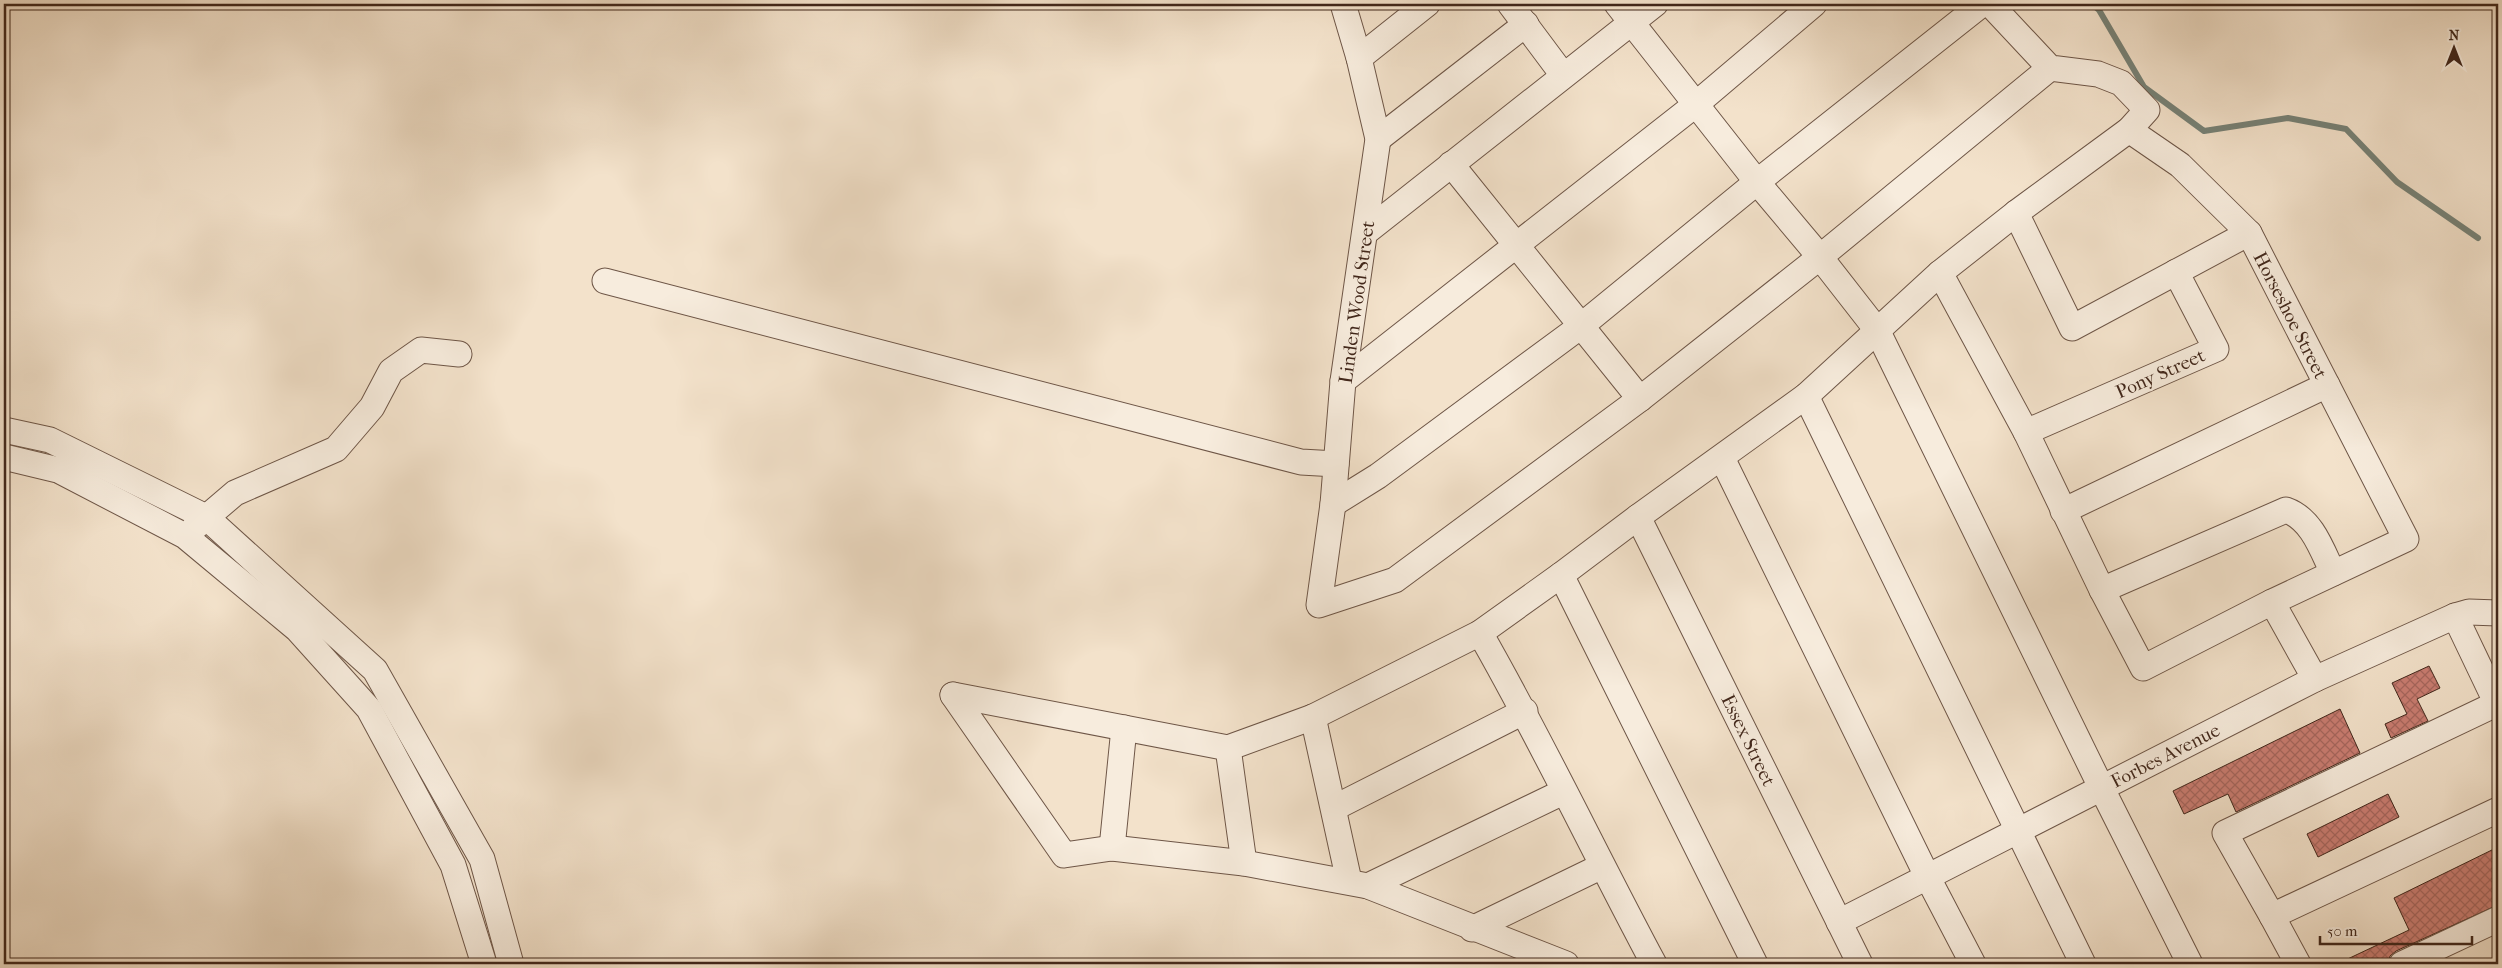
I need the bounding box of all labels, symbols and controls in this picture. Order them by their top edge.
north arrow [2430,22,2480,72]
text: N [2449,27,2460,44]
street label: Linden Wood Street [1335,219,1379,385]
street label: Horseshoe Street [2249,248,2332,383]
street label: Pony Street [2112,344,2209,403]
street label: Essex Street [1717,691,1780,790]
street label: Forbes Avenue [2107,719,2224,793]
scale bar [2320,913,2472,945]
text: 50 m [2327,922,2358,940]

